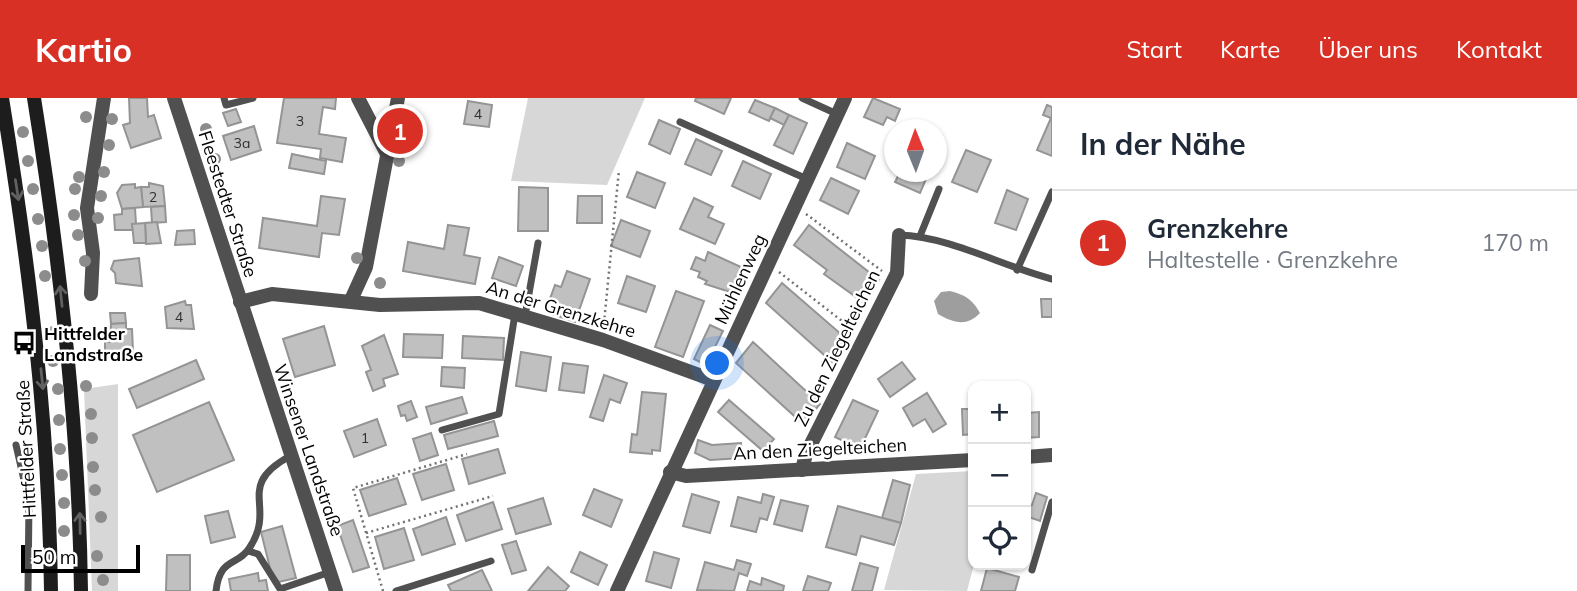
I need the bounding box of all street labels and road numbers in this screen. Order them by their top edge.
street label: Fleestedter Straße [193,128,263,280]
street label: Mühlenweg [709,230,771,328]
street label: Zu den Ziegelteichen [789,266,885,430]
street label: An der Grenzkehre [483,275,639,343]
street label: Winsener Landstraße [269,361,349,539]
street label: Hittfelder Straße [11,379,41,519]
street label: An den Ziegelteichen [732,433,908,465]

